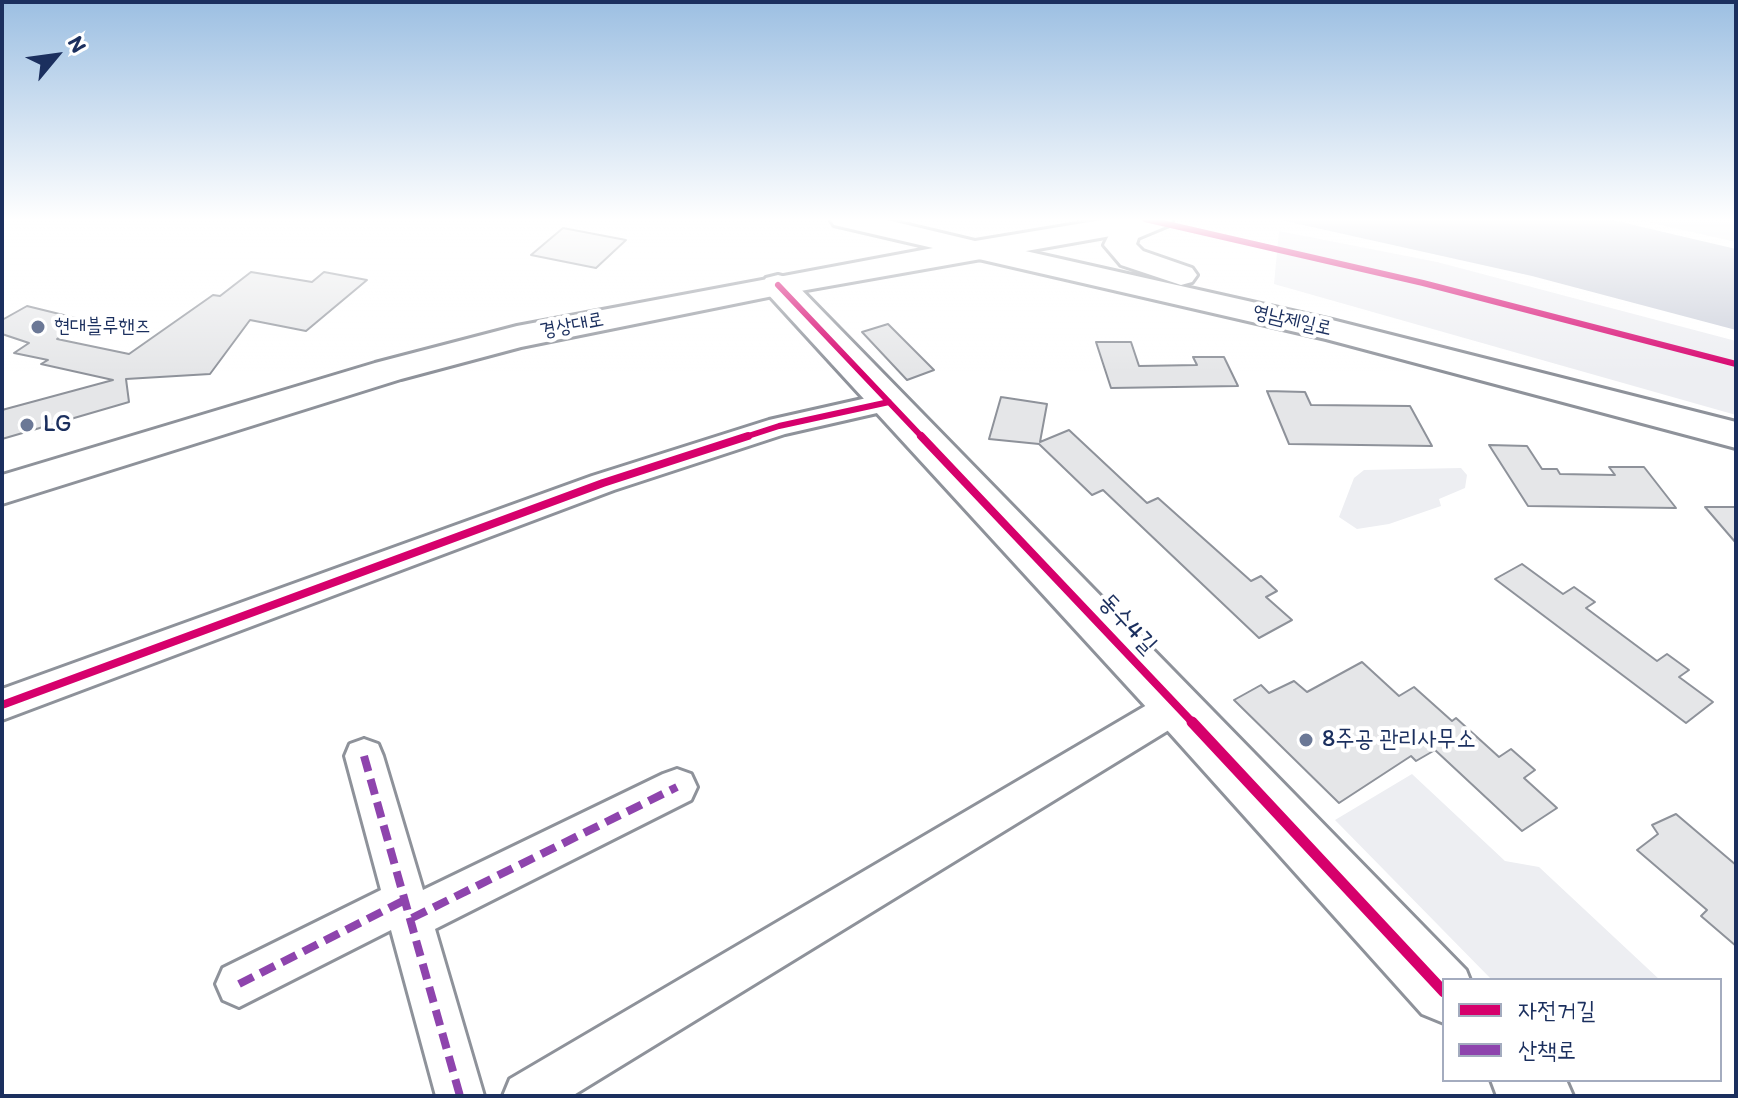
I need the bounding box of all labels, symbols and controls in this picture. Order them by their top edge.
north arrow [16,16,96,96]
text: N [62,31,93,57]
street label: 영남제일로 [1250,300,1334,342]
street label: 경상대로 [538,308,606,344]
place label: 현대블루핸즈 [54,315,151,339]
marker: 현대블루핸즈 [29,318,47,336]
place label: LG [43,411,72,439]
marker: LG [18,416,36,434]
street label: 동수4길 [1092,588,1162,660]
place label: 8주공 관리사무소 [1322,726,1476,754]
marker: 8주공 관리사무소 [1297,731,1315,749]
legend [1442,978,1722,1082]
text: 자전거길 [1518,995,1595,1024]
text: 산책로 [1518,1035,1576,1064]

